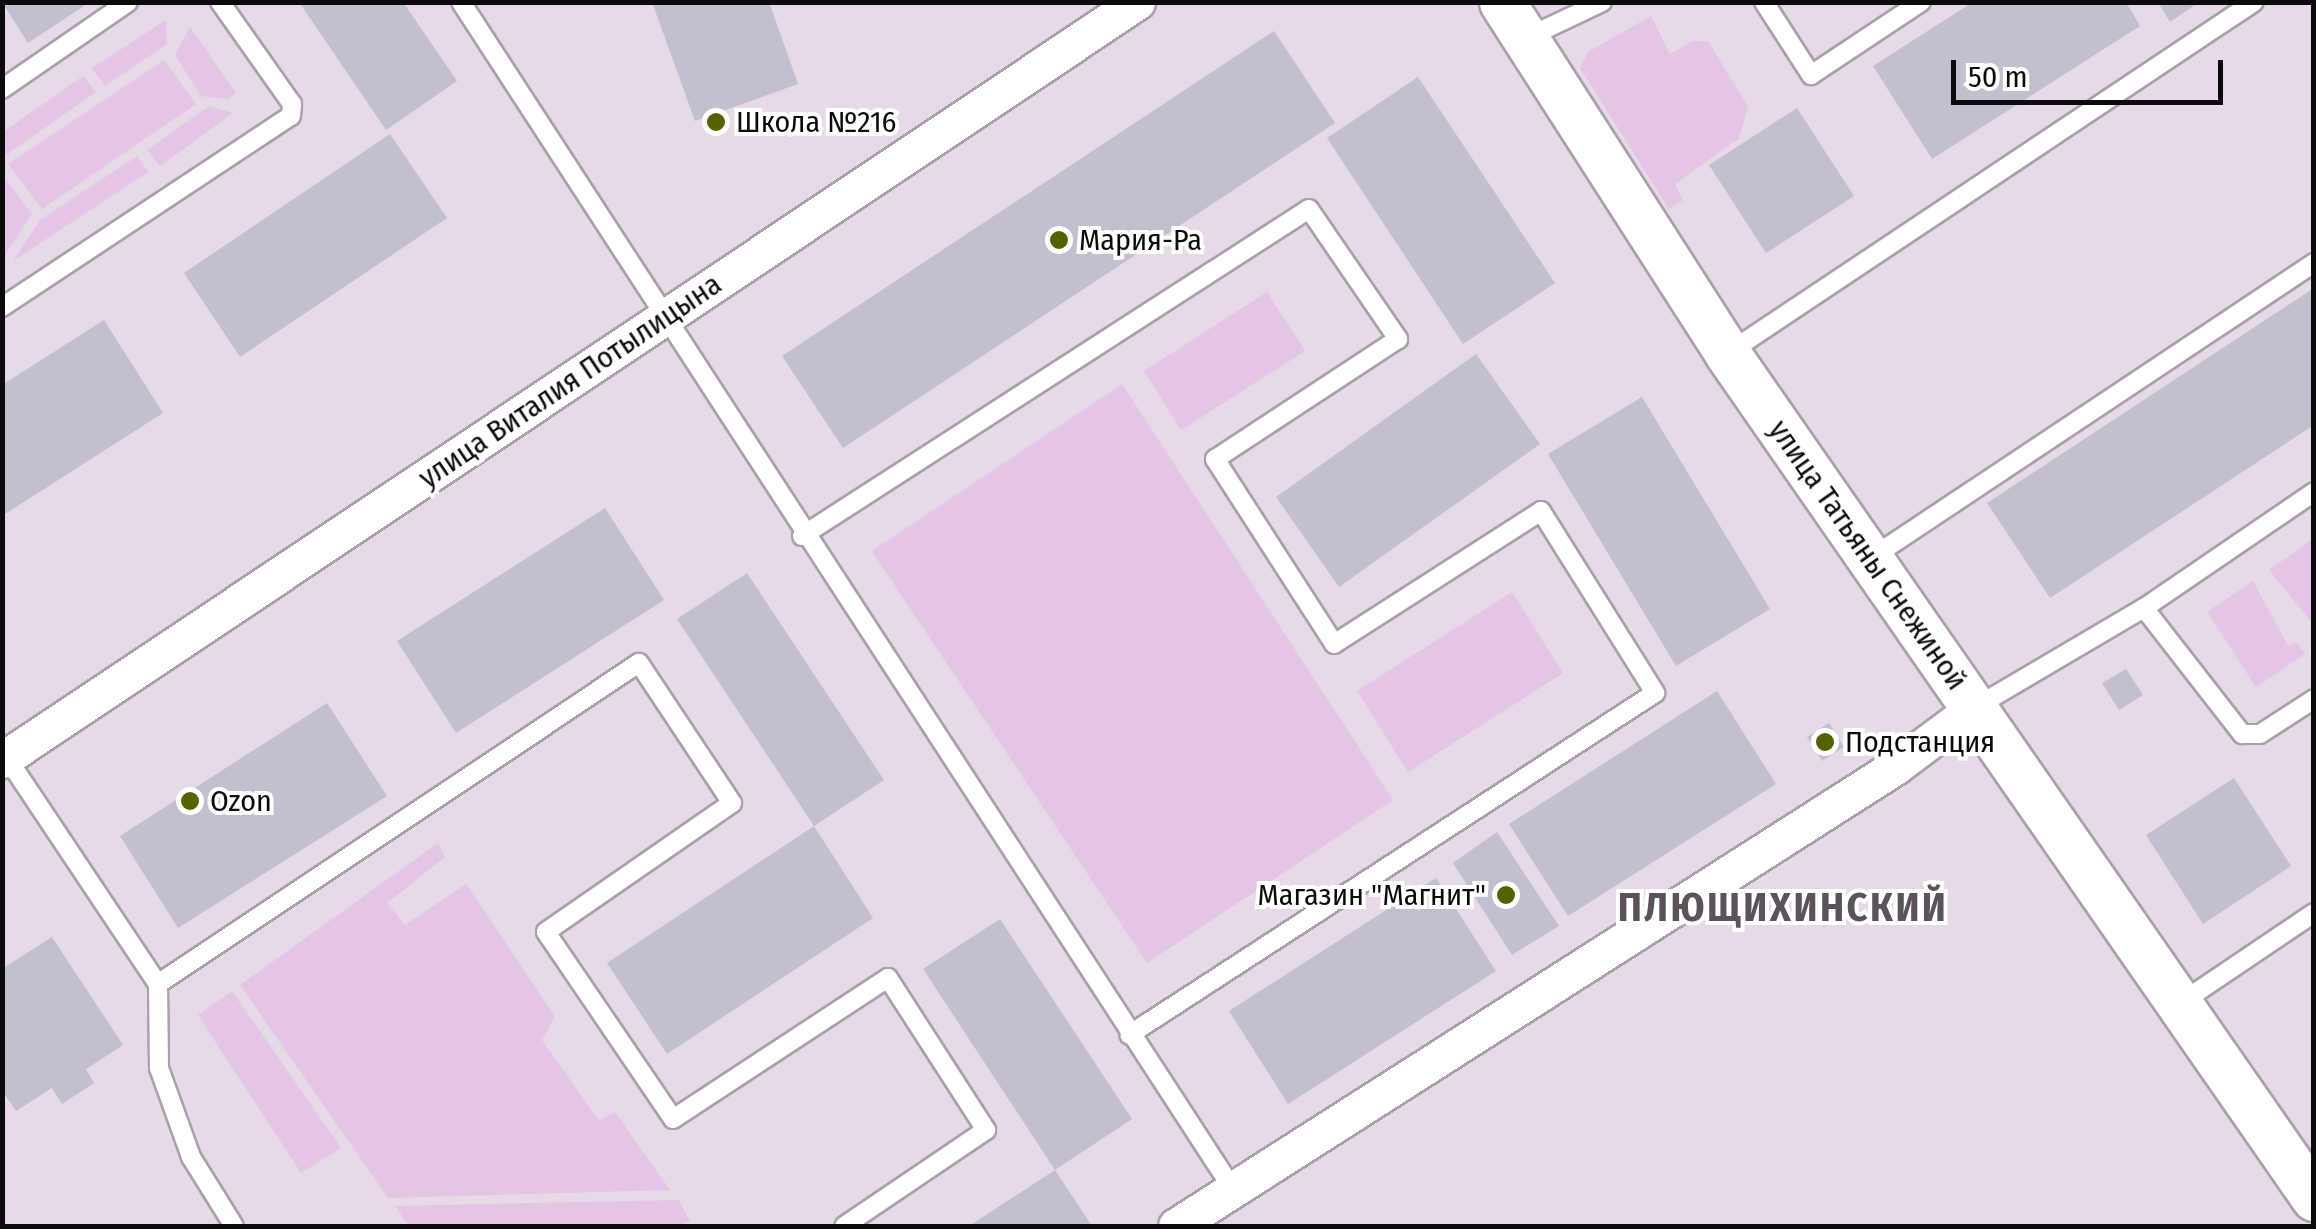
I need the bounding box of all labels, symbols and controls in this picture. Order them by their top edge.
scale bar [1956,40,2228,102]
text: 50 m [1968,59,2028,95]
place label: Школа №216 [736,104,896,140]
marker: Школа №216 [705,111,727,133]
place label: Мария-Ра [1079,222,1202,258]
marker: Мария-Ра [1048,229,1070,251]
street label: улица Виталия Потылицына [412,266,728,496]
street label: улица Татьяны Снежиной [1761,413,1975,697]
place label: Подстанция [1845,724,1995,760]
marker: Подстанция [1814,731,1836,753]
place label: Ozon [210,783,272,819]
marker: Ozon [179,790,201,812]
place label: Магазин "Магнит" [1257,877,1486,913]
marker: Магазин "Магнит" [1495,884,1517,906]
district label: ПЛЮЩИХИНСКИЙ [1618,884,1948,932]

